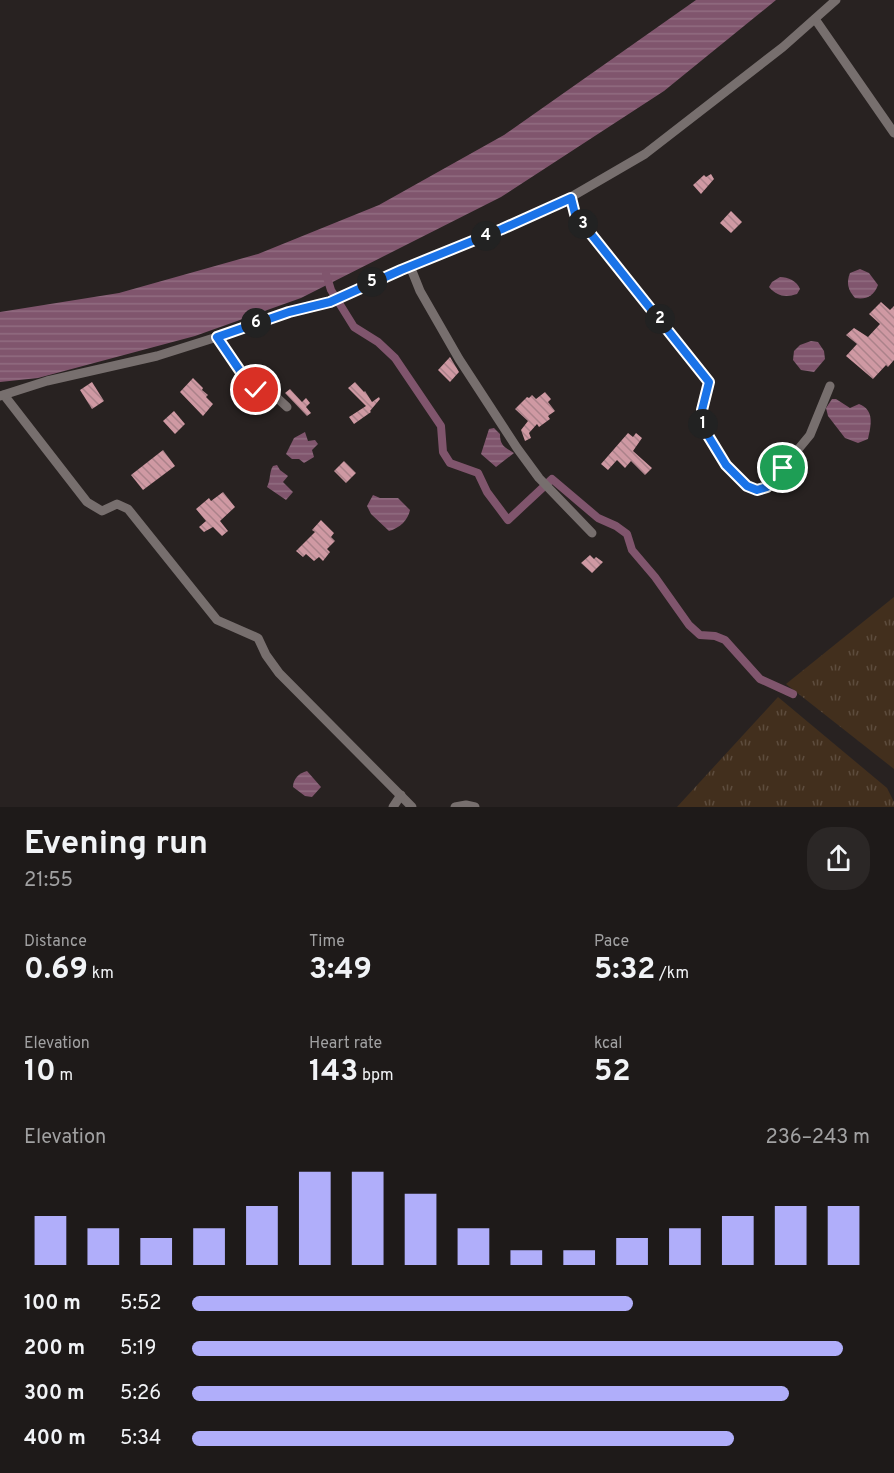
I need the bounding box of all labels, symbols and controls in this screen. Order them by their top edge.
pin: 3 [568,209,598,239]
text: 3 [578,214,588,234]
pin: 4 [471,221,501,251]
text: 4 [481,226,491,246]
pin: 5 [357,267,387,297]
text: 5 [367,272,377,292]
pin: 2 [645,304,675,334]
pin: 6 [241,308,271,338]
text: 2 [655,309,665,329]
text: 6 [251,313,261,333]
pin [230,364,281,415]
icon: check [239,373,272,406]
pin: 1 [688,409,718,439]
text: 1 [700,414,706,434]
pin [757,442,808,493]
icon: arrive [766,451,799,484]
text: Evening run [24,824,208,866]
button: share [807,827,870,890]
text: 21:55 [24,868,73,894]
text: Distance [24,932,87,952]
text: Time [309,932,345,952]
text: Pace [594,932,629,952]
text: 0.69 [24,952,88,989]
text: 3:49 [309,952,372,989]
text: 5:32 [594,952,655,989]
text: km [88,964,114,984]
text: /km [655,964,689,984]
text: Elevation [24,1034,90,1054]
text: Heart rate [309,1034,382,1054]
text: kcal [594,1034,622,1054]
text: 10 [24,1054,56,1091]
text: 143 [309,1054,358,1091]
text: 52 [594,1054,631,1091]
text: m [56,1066,73,1086]
text: bpm [358,1066,393,1086]
text: Elevation [24,1125,106,1151]
text: 236–243 m [765,1125,870,1151]
text: 100 m [24,1291,81,1317]
text: 5:52 [120,1291,161,1317]
text: 200 m [24,1336,85,1362]
text: 5:19 [120,1336,156,1362]
text: 300 m [24,1381,85,1407]
text: 5:26 [120,1381,161,1407]
text: 400 m [24,1426,86,1452]
text: 5:34 [120,1426,161,1452]

